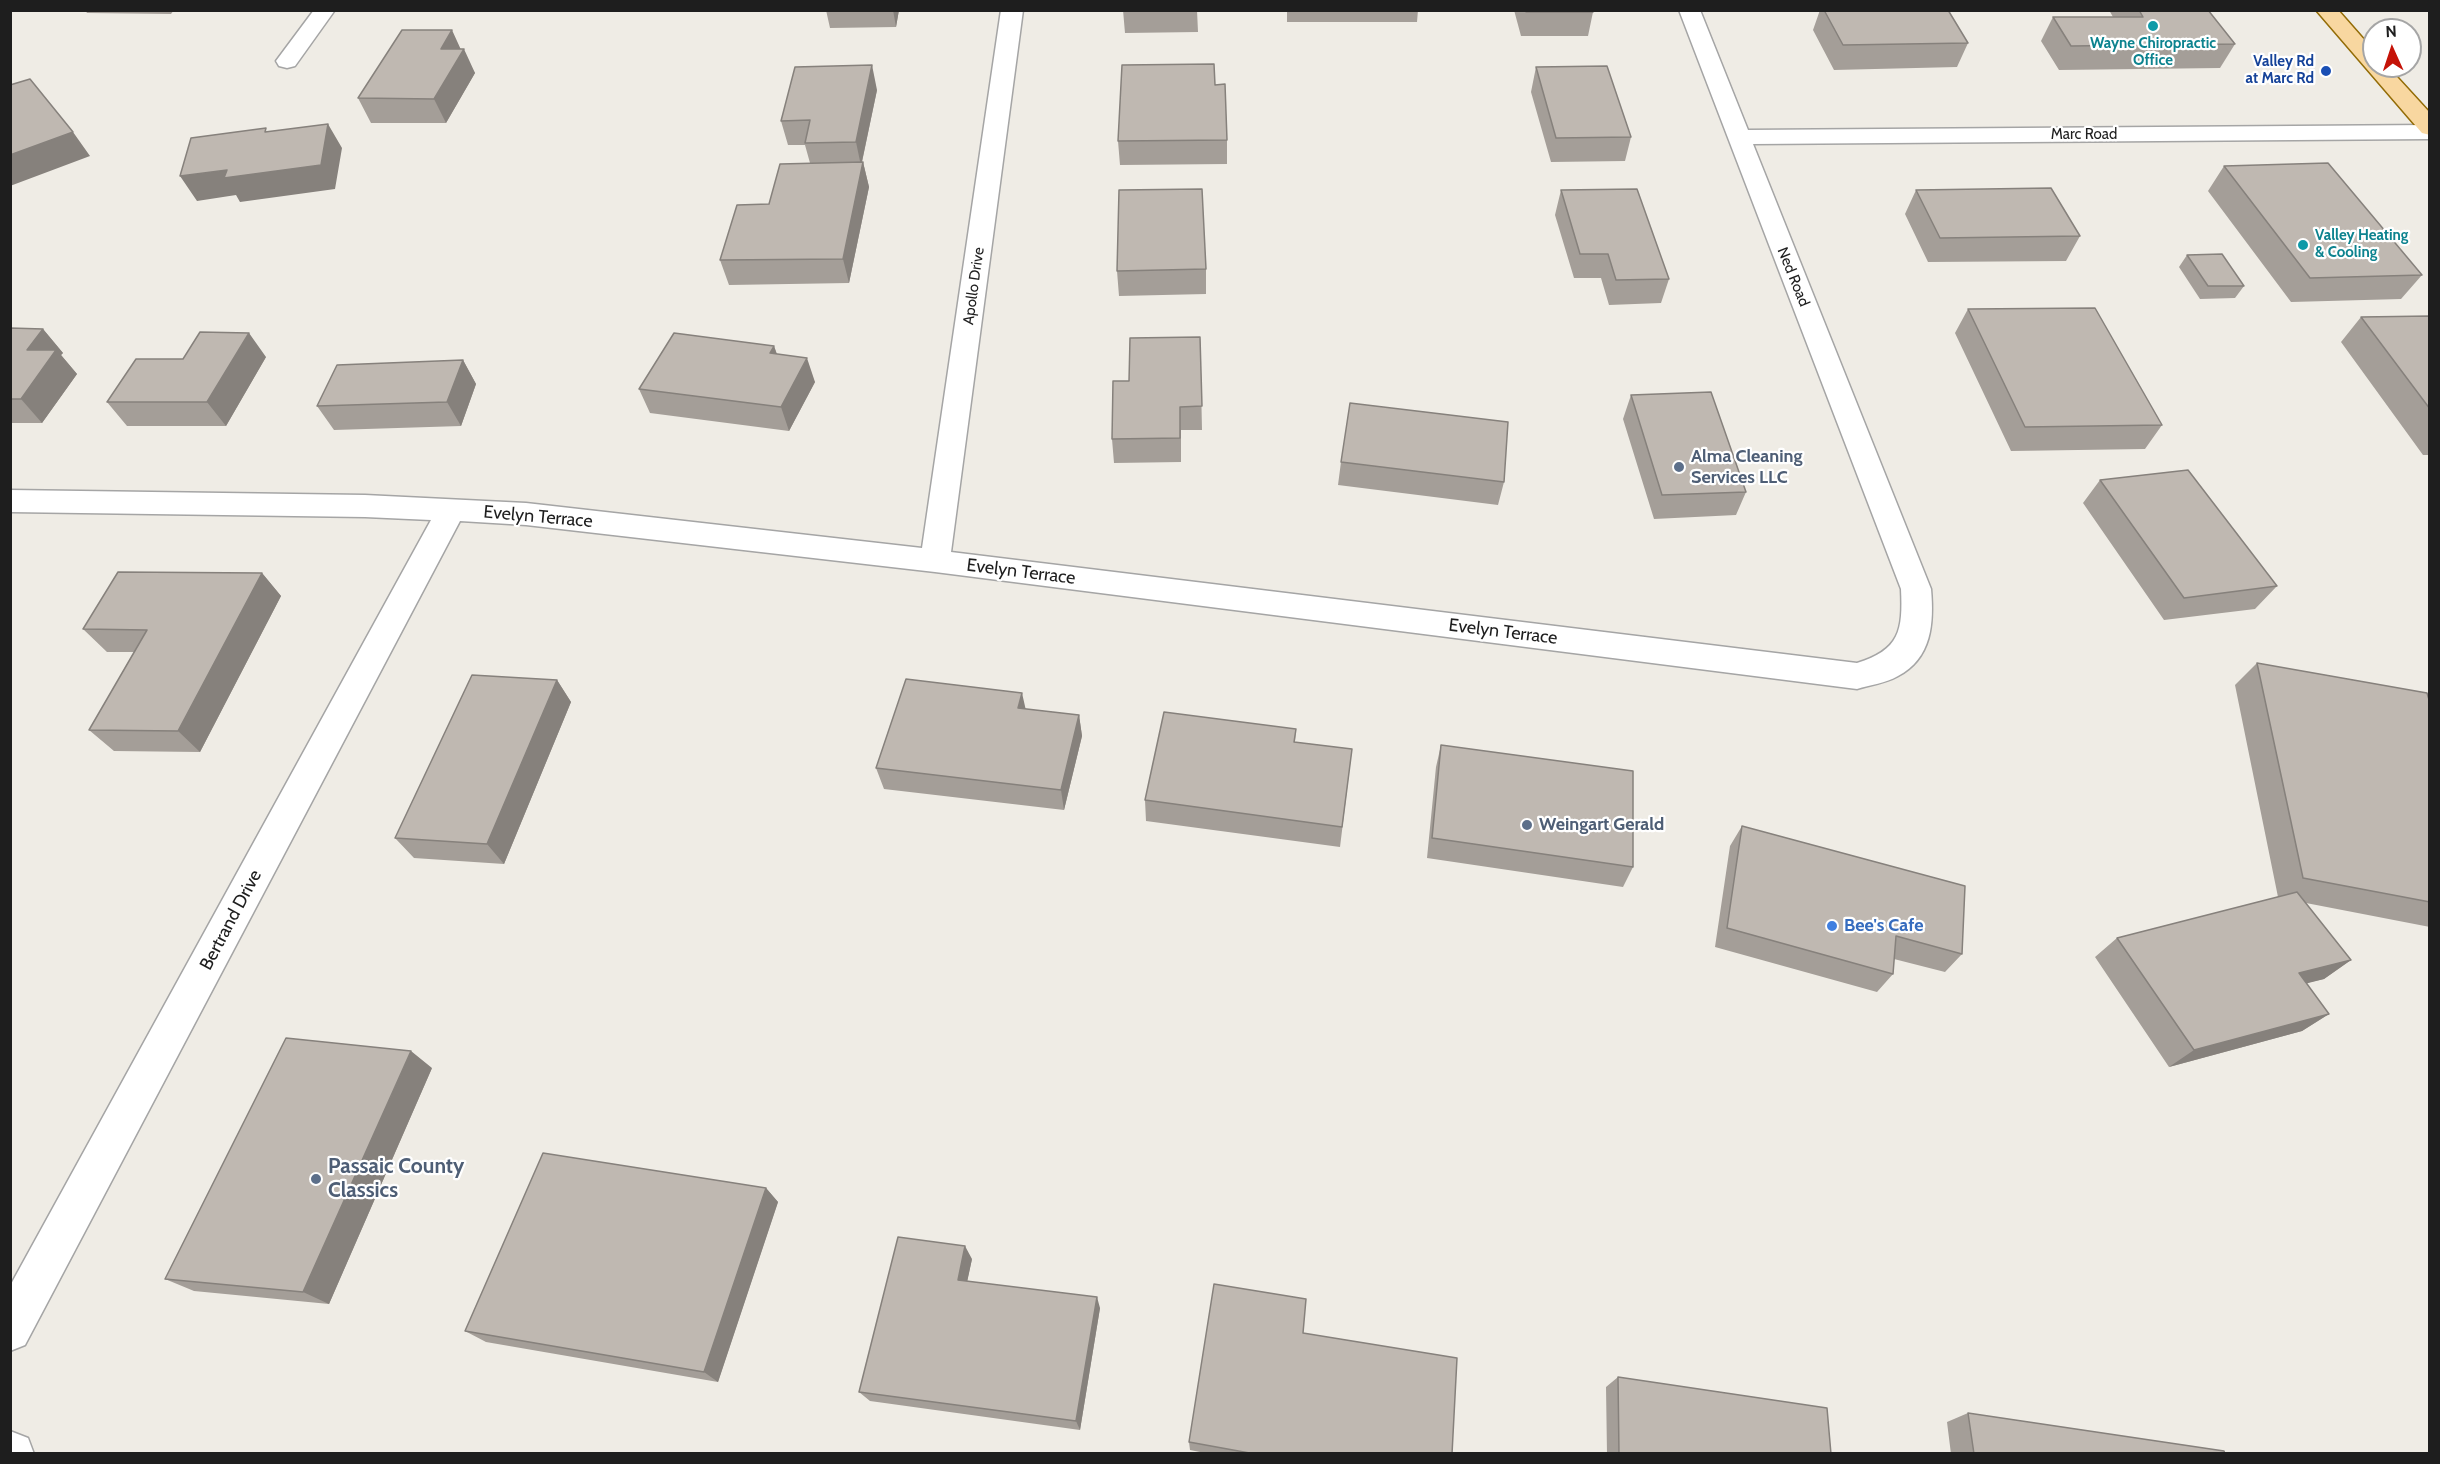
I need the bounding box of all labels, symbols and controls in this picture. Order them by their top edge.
north arrow [2362,18,2422,78]
marker: Wayne Chiropractic Office [2146,19,2160,33]
text: N [2385,22,2397,41]
place label: Wayne Chiropractic Office [2090,35,2216,70]
place label: Valley Rd at Marc Rd [2246,53,2314,88]
marker: Valley Rd at Marc Rd [2319,64,2333,78]
street label: Marc Road [2051,126,2117,144]
place label: Valley Heating & Cooling [2315,227,2408,262]
marker: Valley Heating & Cooling [2296,238,2310,252]
street label: Ned Road [1773,245,1813,309]
street label: Apollo Drive [960,246,988,326]
place label: Alma Cleaning Services LLC [1691,446,1803,488]
marker: Alma Cleaning Services LLC [1672,460,1686,474]
street label: Evelyn Terrace [483,501,593,533]
street label: Evelyn Terrace [965,555,1077,589]
street label: Evelyn Terrace [1447,615,1559,649]
place label: Weingart Gerald [1539,814,1664,836]
marker: Weingart Gerald [1520,818,1534,832]
street label: Bertrand Drive [196,866,266,974]
place label: Bee's Cafe [1844,915,1923,937]
marker: Bee's Cafe [1825,919,1839,933]
place label: Passaic County Classics [328,1154,464,1204]
marker: Passaic County Classics [309,1172,323,1186]

